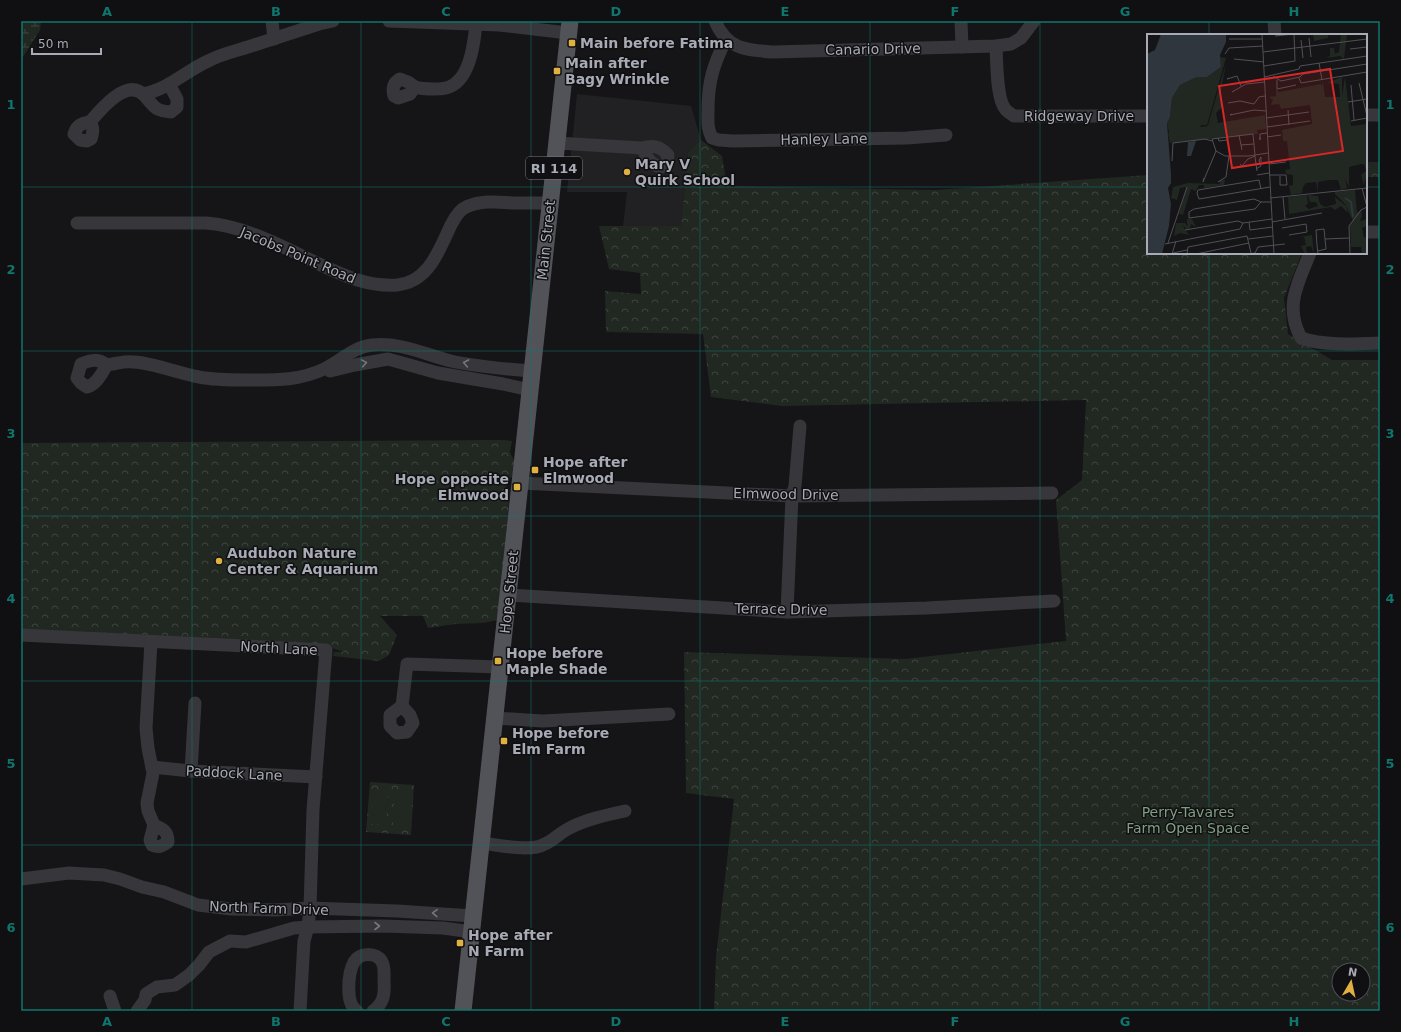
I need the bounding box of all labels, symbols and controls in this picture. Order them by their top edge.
text: A [102,4,112,19]
text: B [271,4,281,19]
text: C [441,4,451,19]
text: D [611,4,622,19]
text: E [781,4,789,19]
text: F [951,4,959,19]
text: G [1120,4,1130,19]
text: H [1289,4,1299,19]
scale bar [32,30,101,56]
inset map [1147,34,1367,254]
place label: Main before Fatima [580,35,733,51]
text: 50 m [38,37,69,51]
marker: Main before Fatima [567,38,577,48]
street label: Canario Drive [825,40,921,58]
place label: Main after Bagy Wrinkle [565,55,670,87]
marker: Main after Bagy Wrinkle [552,66,562,76]
text: 1 [6,97,16,112]
text: 1 [1385,97,1395,112]
street label: Ridgeway Drive [1024,108,1134,124]
street label: Hanley Lane [780,130,868,148]
place label: Mary V Quirk School [635,156,735,188]
road number: RI 114 [526,157,582,179]
marker: Mary V Quirk School [622,167,632,177]
street label: Main Street [534,199,558,281]
street label: Jacobs Point Road [237,223,358,287]
text: 2 [6,262,16,277]
text: 2 [1385,262,1395,277]
one-way arrow [361,359,367,368]
one-way arrow [463,360,469,368]
text: 3 [6,426,16,441]
text: 3 [1385,426,1395,441]
place label: Hope after Elmwood [543,454,627,486]
marker: Hope after Elmwood [530,465,540,475]
place label: Hope opposite Elmwood [395,471,509,503]
marker: Hope opposite Elmwood [512,482,522,492]
street label: Elmwood Drive [733,485,839,503]
place label: Audubon Nature Center & Aquarium [227,545,378,577]
street label: Hope Street [497,549,521,634]
marker: Audubon Nature Center & Aquarium [214,556,224,566]
text: 4 [6,591,16,606]
text: 4 [1385,591,1395,606]
street label: Terrace Drive [734,600,827,618]
street label: North Lane [240,638,318,658]
place label: Hope before Maple Shade [506,645,608,677]
marker: Hope before Maple Shade [493,656,503,666]
place label: Hope before Elm Farm [512,725,609,757]
marker: Hope before Elm Farm [499,736,509,746]
text: 5 [6,756,16,771]
text: 5 [1385,756,1395,771]
street label: Paddock Lane [185,762,283,784]
park label: Perry-Tavares Farm Open Space [1126,804,1250,836]
street label: North Farm Drive [209,898,329,918]
one-way arrow [432,909,438,917]
text: 6 [6,920,16,935]
text: 6 [1385,920,1395,935]
one-way arrow [374,922,380,930]
place label: Hope after N Farm [468,927,552,959]
marker: Hope after N Farm [455,938,465,948]
north arrow [1331,962,1371,1002]
text: N [1347,965,1358,980]
text: A [102,1014,112,1029]
text: B [271,1014,281,1029]
text: C [441,1014,451,1029]
text: D [611,1014,622,1029]
text: E [781,1014,789,1029]
text: F [951,1014,959,1029]
text: G [1120,1014,1130,1029]
text: H [1289,1014,1299,1029]

